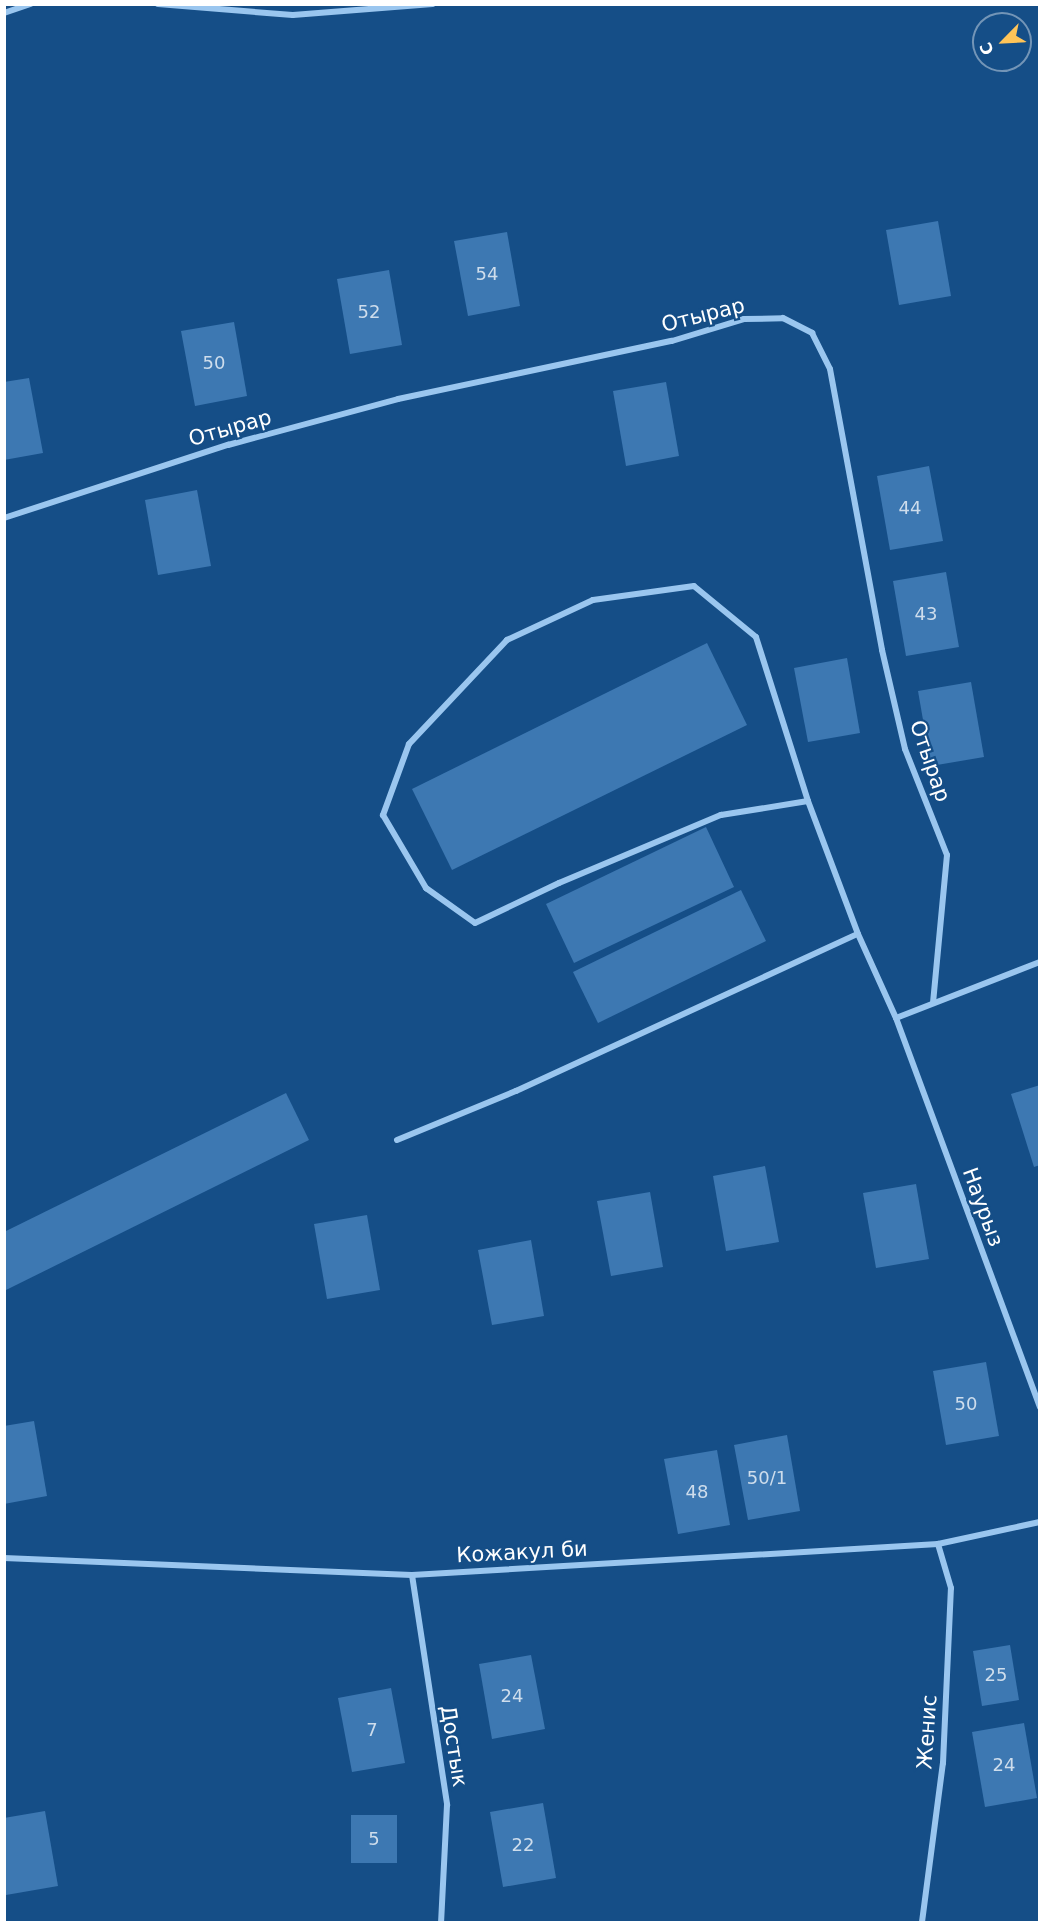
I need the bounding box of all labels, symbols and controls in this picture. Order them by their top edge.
north arrow [972,12,1032,72]
text: С [976,39,998,58]
house number: 54 [476,263,498,285]
street label: Отырар [659,293,747,337]
house number: 52 [358,301,380,323]
house number: 50 [203,352,225,374]
street label: Отырар [186,404,274,452]
house number: 44 [899,497,921,519]
house number: 43 [915,603,937,625]
street label: Отырар [904,717,956,805]
street label: Наурыз [957,1164,1009,1250]
house number: 50 [955,1393,977,1415]
house number: 50/1 [747,1467,787,1489]
house number: 48 [686,1481,708,1503]
street label: Кожакул би [456,1536,588,1568]
house number: 25 [985,1664,1007,1686]
house number: 24 [501,1685,523,1707]
street label: Женис [912,1694,942,1770]
street label: Достык [435,1703,473,1789]
house number: 7 [366,1719,378,1741]
house number: 24 [993,1754,1015,1776]
house number: 5 [368,1828,380,1850]
house number: 22 [512,1834,534,1856]

